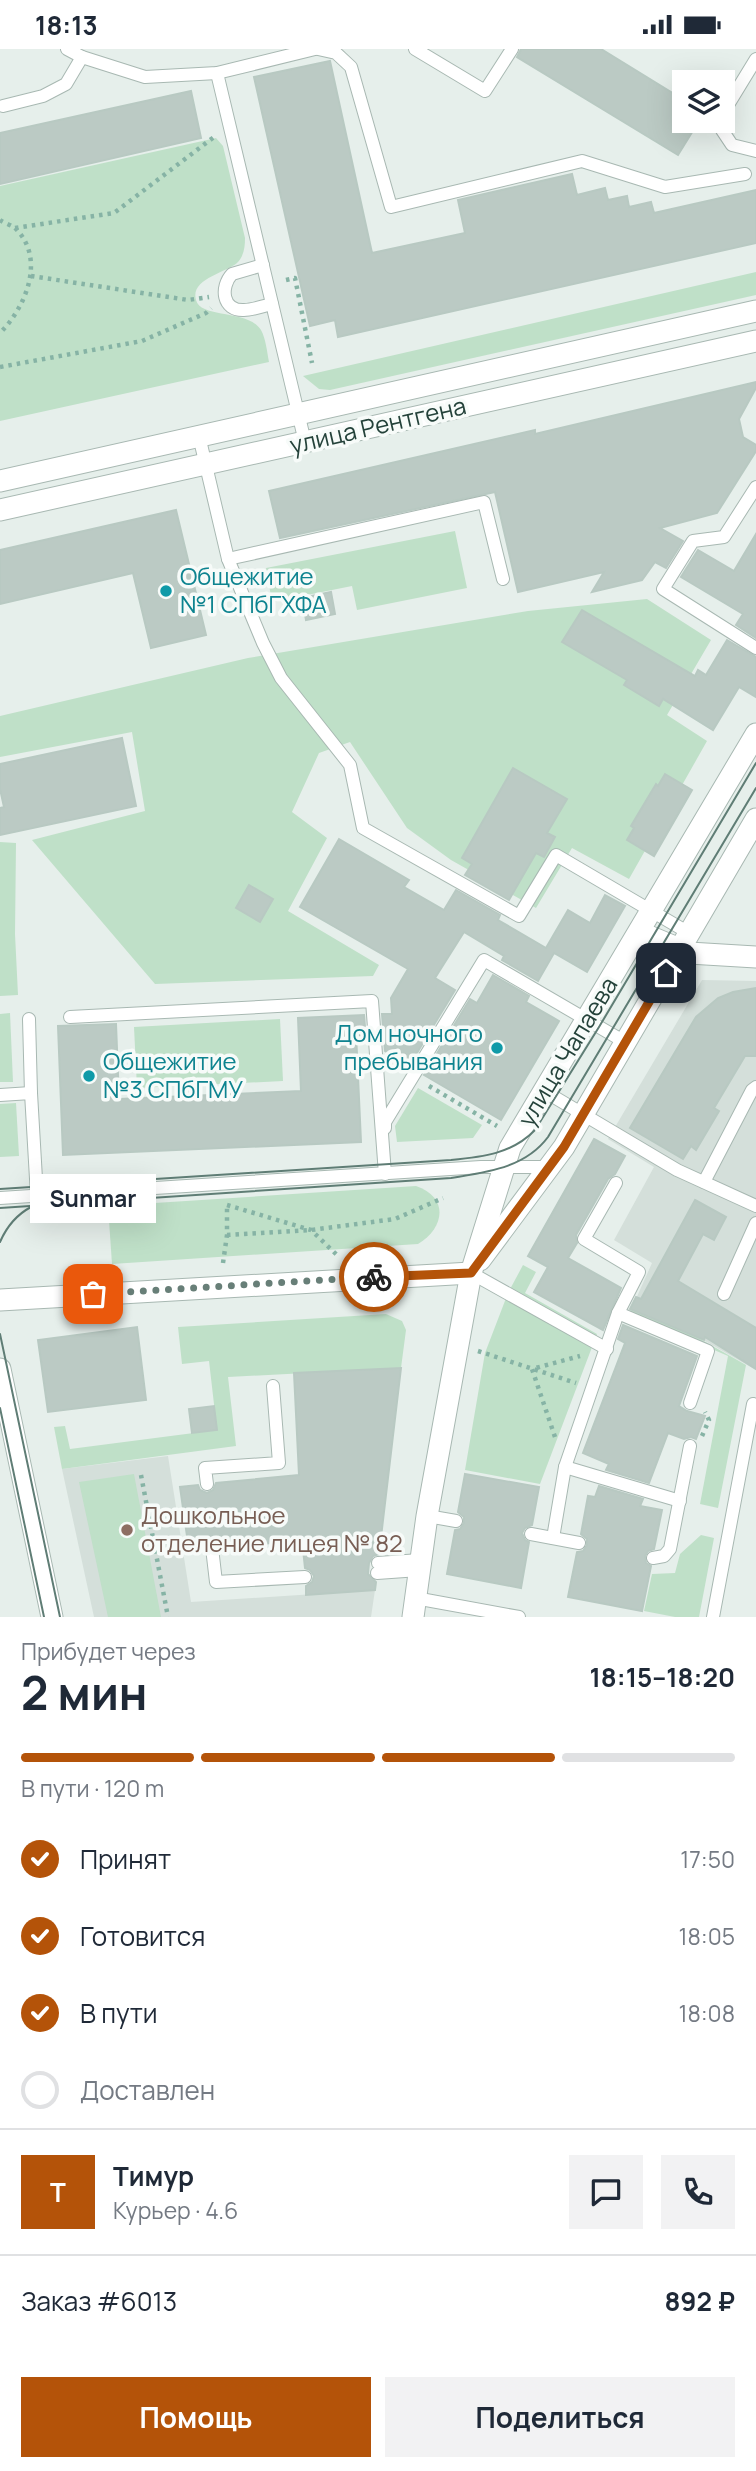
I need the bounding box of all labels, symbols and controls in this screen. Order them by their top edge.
text: 18:13 [35,7,98,43]
map controls [672,70,735,133]
button: layers [672,70,735,133]
street label: улица Рентгена [286,388,469,461]
place label: Общежитие №1 СПбГХФА [180,559,327,620]
marker: Общежитие №1 СПбГХФА [158,583,174,599]
pin [636,943,696,1003]
icon: home [647,954,685,992]
street label: улица Чапаева [509,970,624,1132]
place label: Дом ночного пребывания [335,1016,483,1077]
marker: Дом ночного пребывания [489,1040,505,1056]
place label: Общежитие №3 СПбГМУ [103,1044,243,1105]
marker: Общежитие №3 СПбГМУ [81,1068,97,1084]
callout: Sunmar [30,1175,156,1224]
text: Sunmar [50,1182,137,1214]
courier [339,1242,409,1312]
icon: bike [355,1258,393,1296]
pin [63,1264,123,1324]
icon: bag [74,1275,112,1313]
place label: Дошкольное отделение лицея № 82 [141,1498,403,1559]
marker: Дошкольное отделение лицея № 82 [119,1522,135,1538]
text: Прибудет через [21,1635,196,1667]
text: 18:15–18:20 [589,1659,735,1695]
text: 2 мин [21,1661,148,1724]
text: В пути · 120 m [21,1772,164,1804]
icon: check [21,1840,59,1878]
text: Принят [80,1841,171,1877]
text: 17:50 [680,1843,735,1875]
icon: check [21,1917,59,1955]
text: Готовится [80,1918,205,1954]
text: 18:05 [678,1920,735,1952]
icon: check [21,1994,59,2032]
text: В пути [80,1995,158,2031]
text: 18:08 [678,1997,735,2029]
text: Доставлен [80,2072,215,2108]
button: chat [569,2155,643,2229]
button: phone [661,2155,735,2229]
text: Тимур [113,2158,194,2194]
text: Т [50,2174,66,2210]
text: Курьер · 4.6 [113,2194,238,2226]
text: Заказ #6013 [21,2283,177,2319]
text: 892 ₽ [664,2283,735,2319]
button: Помощь [21,2377,371,2457]
button: Поделиться [385,2377,735,2457]

